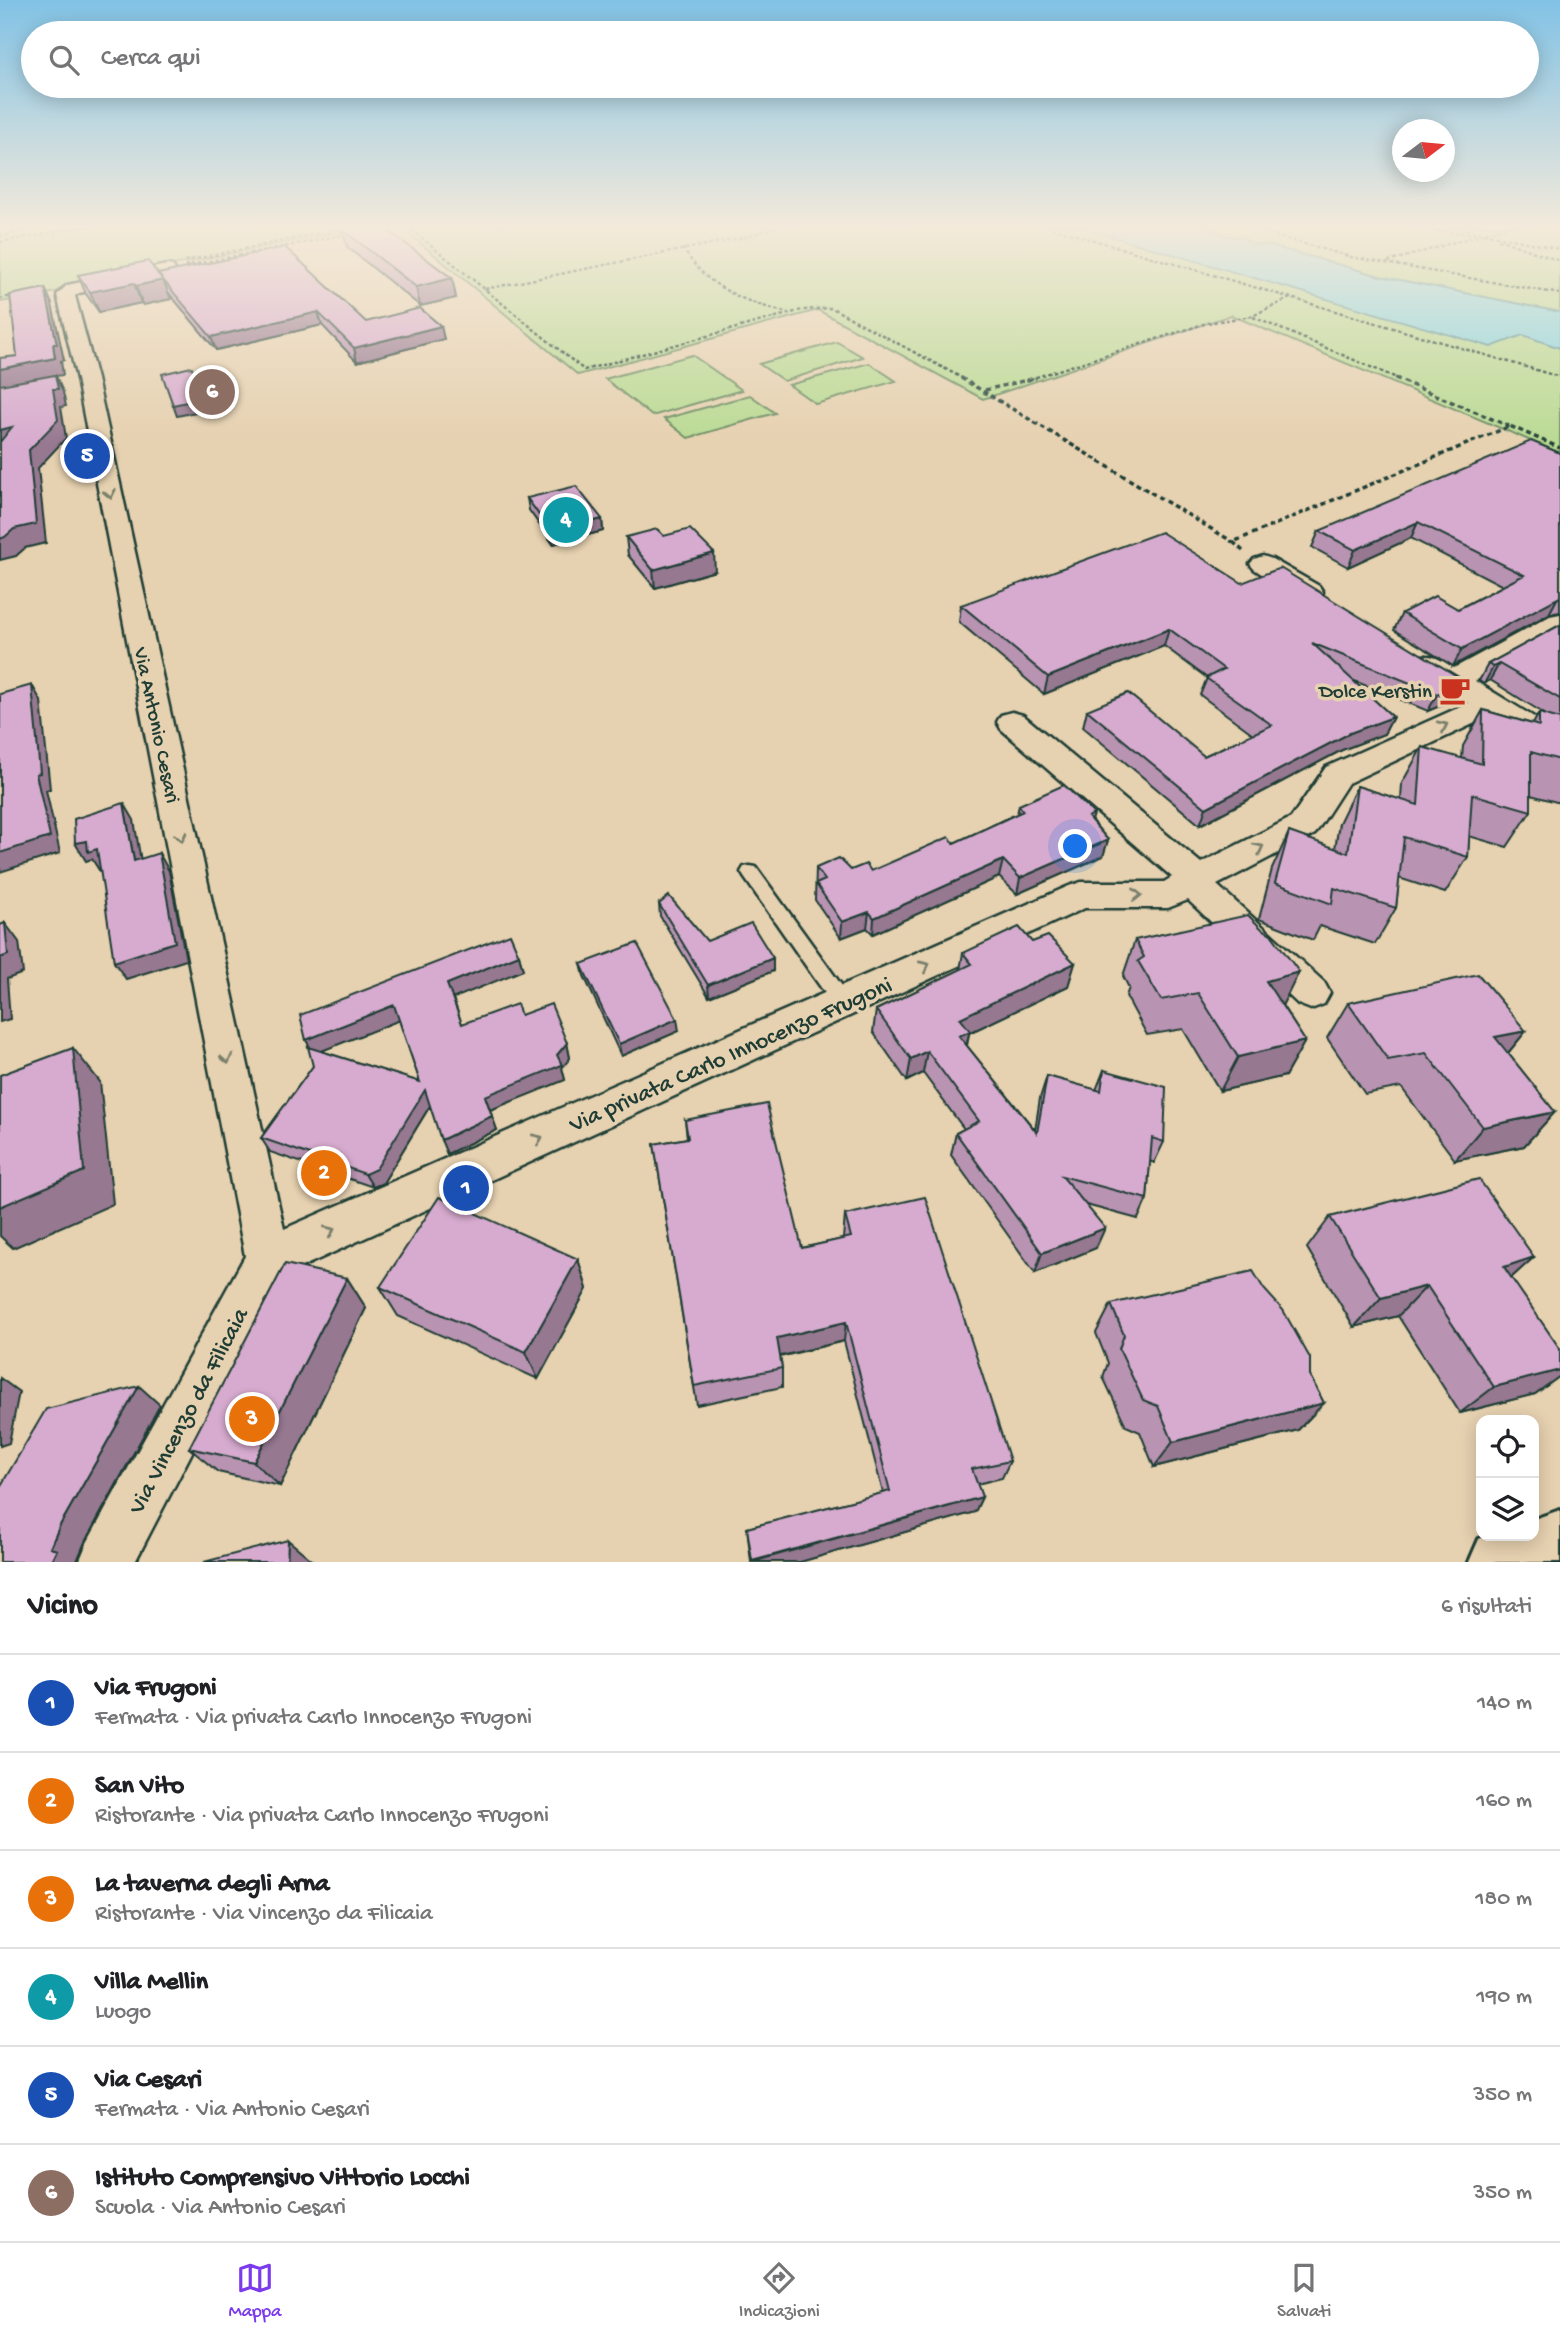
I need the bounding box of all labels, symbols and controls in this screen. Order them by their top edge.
search box [21,21,1539,98]
icon: search [45,41,83,79]
text: Cerca qui [101,44,201,75]
north arrow [1392,119,1455,182]
pin: 6 [189,366,235,418]
pin: 5 [64,430,110,482]
one-way arrow [102,488,117,500]
pin: 4 [543,494,589,546]
street label: Via Antonio Cesari [126,645,183,806]
cafe icon: Dolce Kerstin [1438,673,1472,707]
place label: Dolce Kerstin [1317,681,1432,706]
one-way arrow [1436,720,1448,734]
your location [1058,829,1092,863]
one-way arrow [172,831,187,843]
one-way arrow [1252,843,1264,857]
one-way arrow [1132,887,1143,903]
one-way arrow [918,960,930,974]
street label: Via privata Carlo Innocenzo Frugoni [565,972,897,1141]
one-way arrow [218,1053,233,1065]
one-way arrow [531,1133,543,1147]
pin: 2 [301,1147,347,1199]
pin: 1 [443,1162,489,1214]
one-way arrow [323,1225,336,1239]
street label: Via Vincenzo da Filicaia [123,1303,257,1521]
pin: 3 [229,1393,275,1445]
map controls [1476,1415,1539,1541]
button: locate [1476,1415,1539,1478]
button: layers [1476,1478,1539,1541]
text: Vicino [28,1590,98,1625]
text: 6 risultati [1441,1594,1532,1621]
text: Via Frugoni [95,1674,217,1705]
text: 1 [46,1690,56,1717]
text: 140 m [1477,1690,1532,1717]
text: Fermata · Via privata Carlo Innocenzo Frugoni [95,1705,532,1732]
text: San Vito [95,1772,184,1803]
text: 2 [45,1788,57,1815]
text: 160 m [1476,1788,1532,1815]
text: Ristorante · Via privata Carlo Innocenzo Frugoni [95,1803,549,1830]
text: La taverna degli Arna [95,1870,329,1901]
text: 3 [45,1886,57,1913]
text: 180 m [1475,1886,1532,1913]
text: Ristorante · Via Vincenzo da Filicaia [95,1901,433,1928]
text: Villa Mellin [95,1968,208,1999]
text: 4 [46,1984,56,2011]
text: 190 m [1476,1984,1532,2011]
text: Luogo [95,1999,151,2026]
text: Via Cesari [95,2066,202,2097]
text: 5 [45,2082,57,2109]
text: 350 m [1473,2082,1532,2109]
text: Fermata · Via Antonio Cesari [95,2097,370,2124]
text: Istituto Comprensivo Vittorio Locchi [95,2164,470,2195]
text: 6 [45,2180,57,2207]
text: 350 m [1473,2180,1532,2207]
text: Scuola · Via Antonio Cesari [95,2195,346,2222]
tab: Mappa [229,2259,282,2324]
tab: Indicazioni [739,2259,820,2324]
tab: Salvati [1277,2259,1331,2324]

